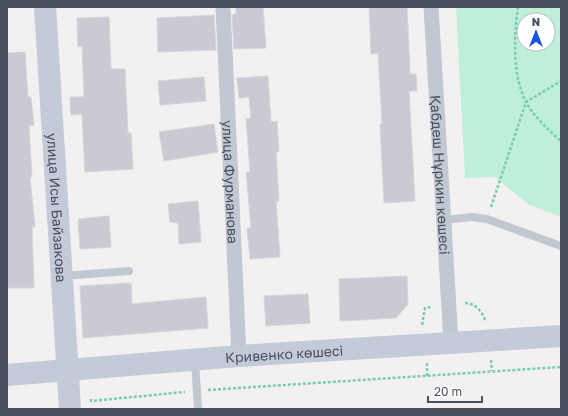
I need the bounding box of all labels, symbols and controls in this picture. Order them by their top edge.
north arrow [516,12,556,52]
text: N [532,15,540,28]
street label: Қабдеш Нұркин көшесі [428,94,454,255]
street label: улица Фурманова [220,120,242,244]
street label: улица Исы Байзакова [44,132,71,283]
street label: Кривенко көшесі [224,341,344,366]
scale bar [428,378,482,404]
text: 20 m [434,384,462,399]

